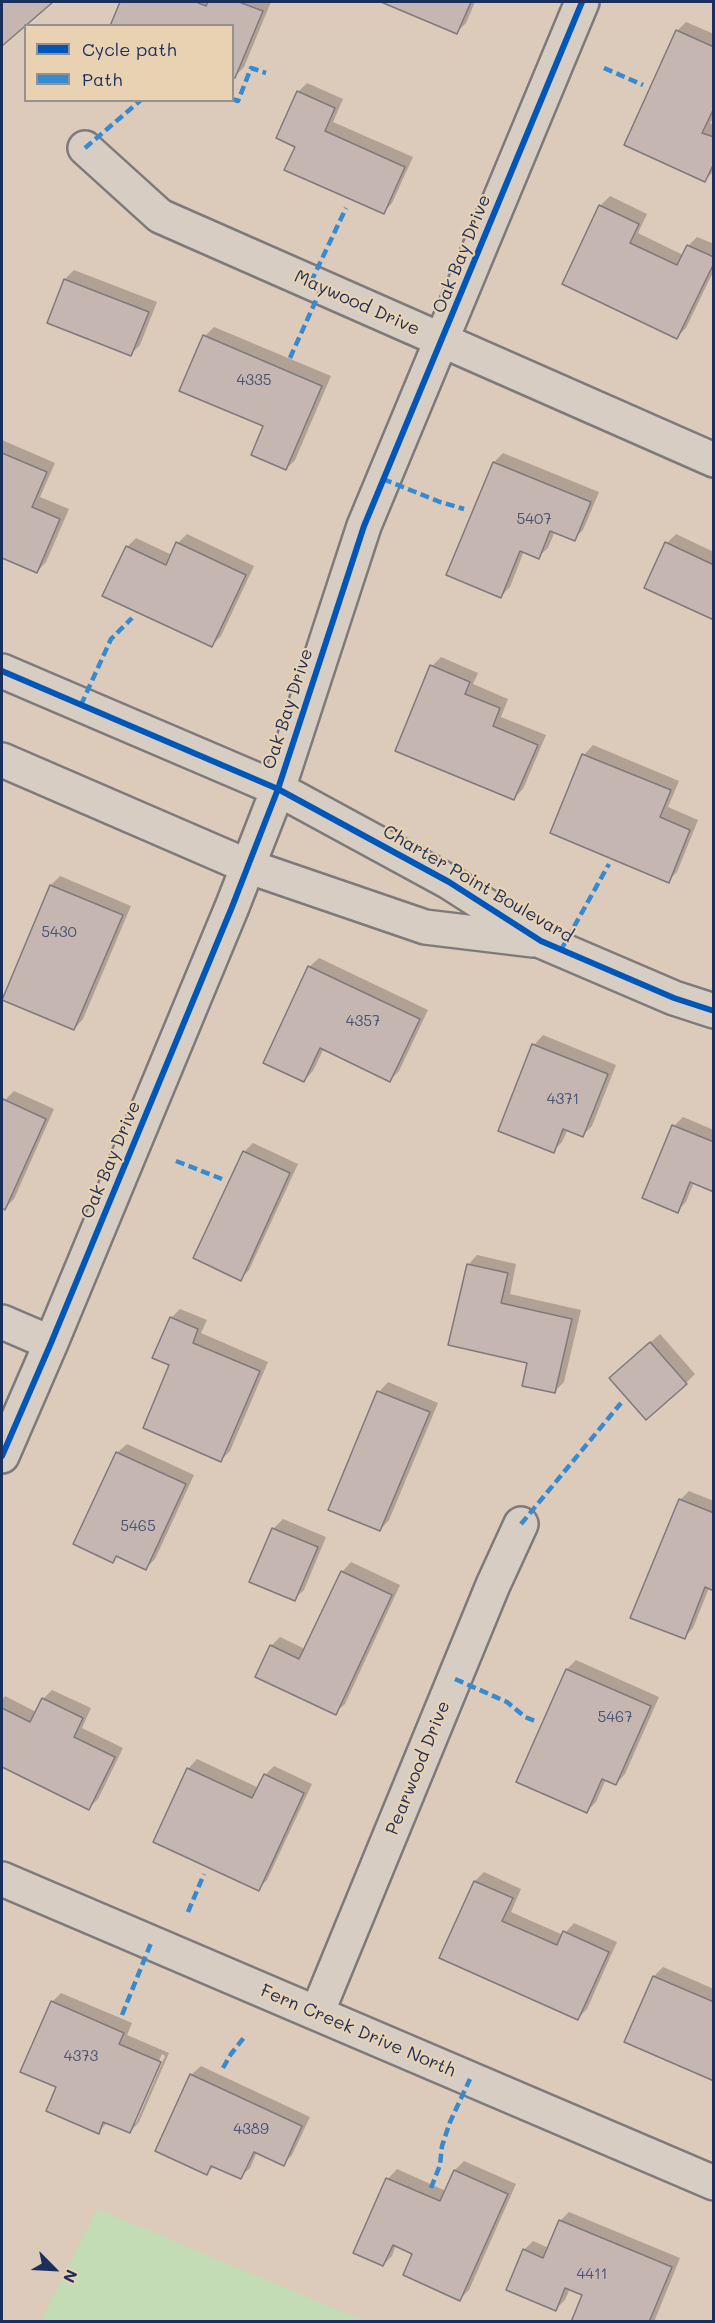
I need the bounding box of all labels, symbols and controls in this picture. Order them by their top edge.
legend [24,24,234,102]
text: Cycle path [82,37,177,61]
text: Path [82,67,122,91]
street label: Oak Bay Drive [428,192,496,316]
street label: Maywood Drive [291,266,423,340]
house number: 4335 [236,371,272,389]
house number: 5407 [516,510,552,528]
street label: Oak Bay Drive [258,646,318,772]
street label: Charter Point Boulevard [379,821,577,947]
house number: 5430 [41,923,77,941]
house number: 4357 [346,1012,380,1030]
house number: 4371 [547,1090,579,1108]
street label: Oak Bay Drive [76,1098,146,1222]
house number: 5465 [120,1517,156,1535]
street label: Pearwood Drive [381,1698,455,1838]
house number: 5467 [598,1708,632,1726]
street label: Fern Creek Drive North [257,1980,459,2082]
house number: 4373 [64,2047,98,2065]
house number: 4389 [233,2120,269,2138]
north arrow [24,2239,84,2299]
house number: 4411 [576,2265,608,2283]
text: N [59,2267,83,2286]

